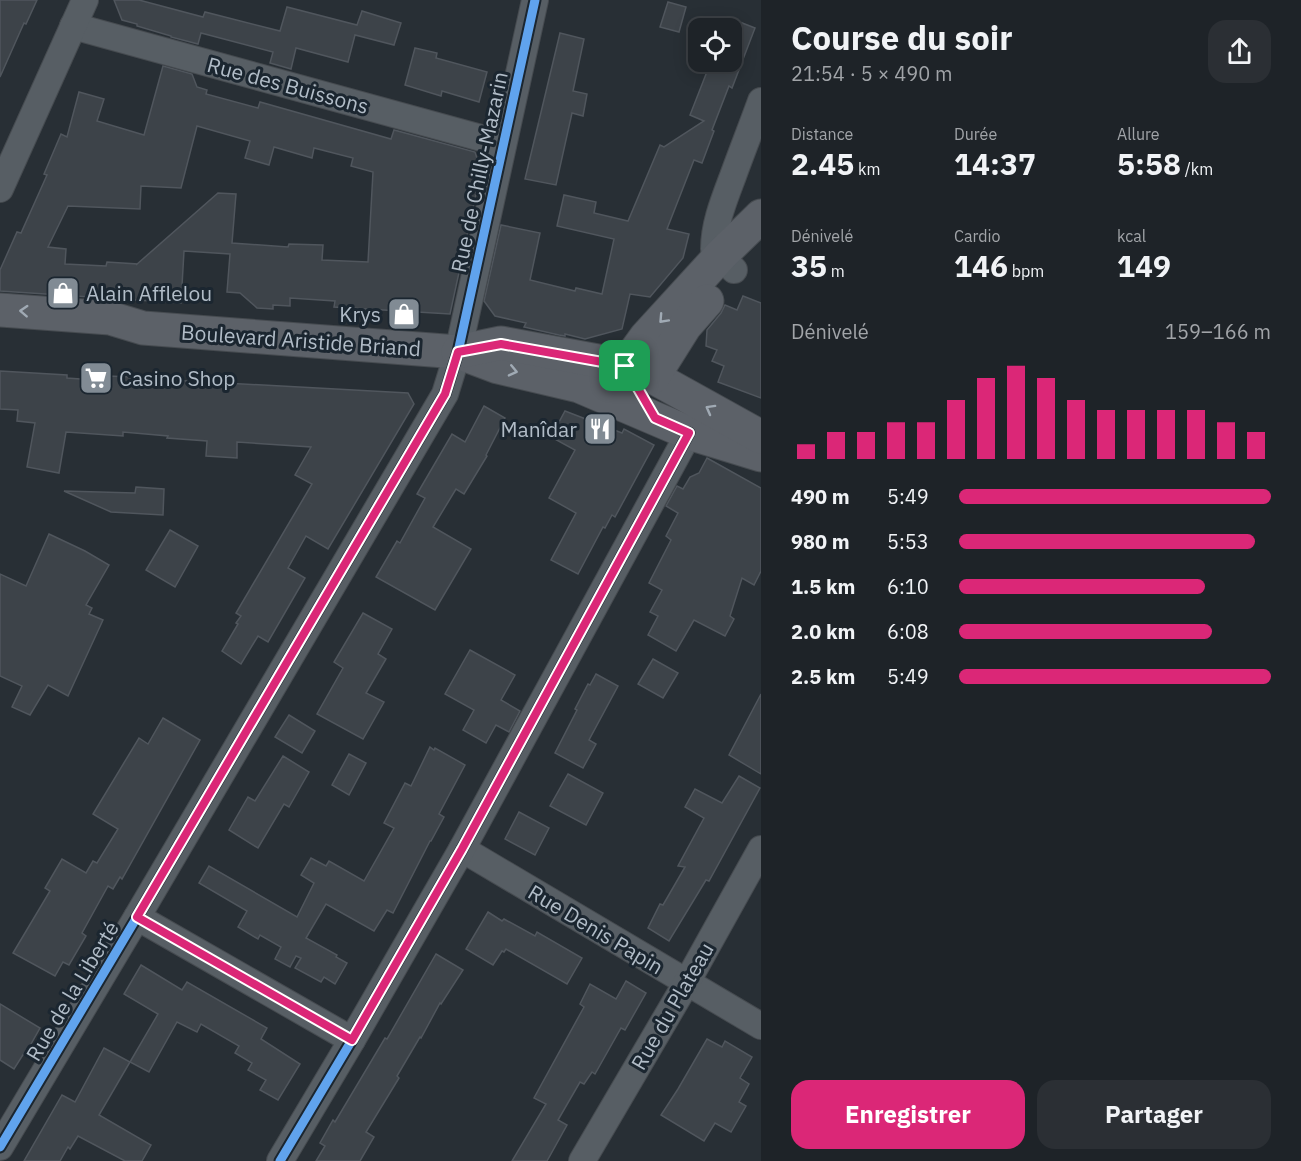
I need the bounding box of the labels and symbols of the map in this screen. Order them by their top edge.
street label: Rue des Buissons [204,50,372,120]
street label: Rue de Chilly-Mazarin [444,69,514,275]
shop icon: Alain Afflelou [45,275,81,311]
place label: Alain Afflelou [86,279,212,307]
shop icon: Krys [386,296,422,332]
place label: Krys [339,300,381,328]
one-way arrow [19,305,28,318]
one-way arrow [659,312,670,323]
street label: Boulevard Aristide Briand [180,318,422,362]
pin [599,340,650,391]
supermarket icon: Casino Shop [78,360,114,396]
one-way arrow [508,363,518,376]
place label: Casino Shop [119,364,235,392]
one-way arrow [706,405,716,416]
restaurant icon: Manîdar [582,411,618,447]
place label: Manîdar [500,415,577,443]
street label: Rue Denis Papin [523,878,669,980]
street label: Rue de la Liberté [19,916,125,1066]
street label: Rue du Plateau [624,937,720,1075]

